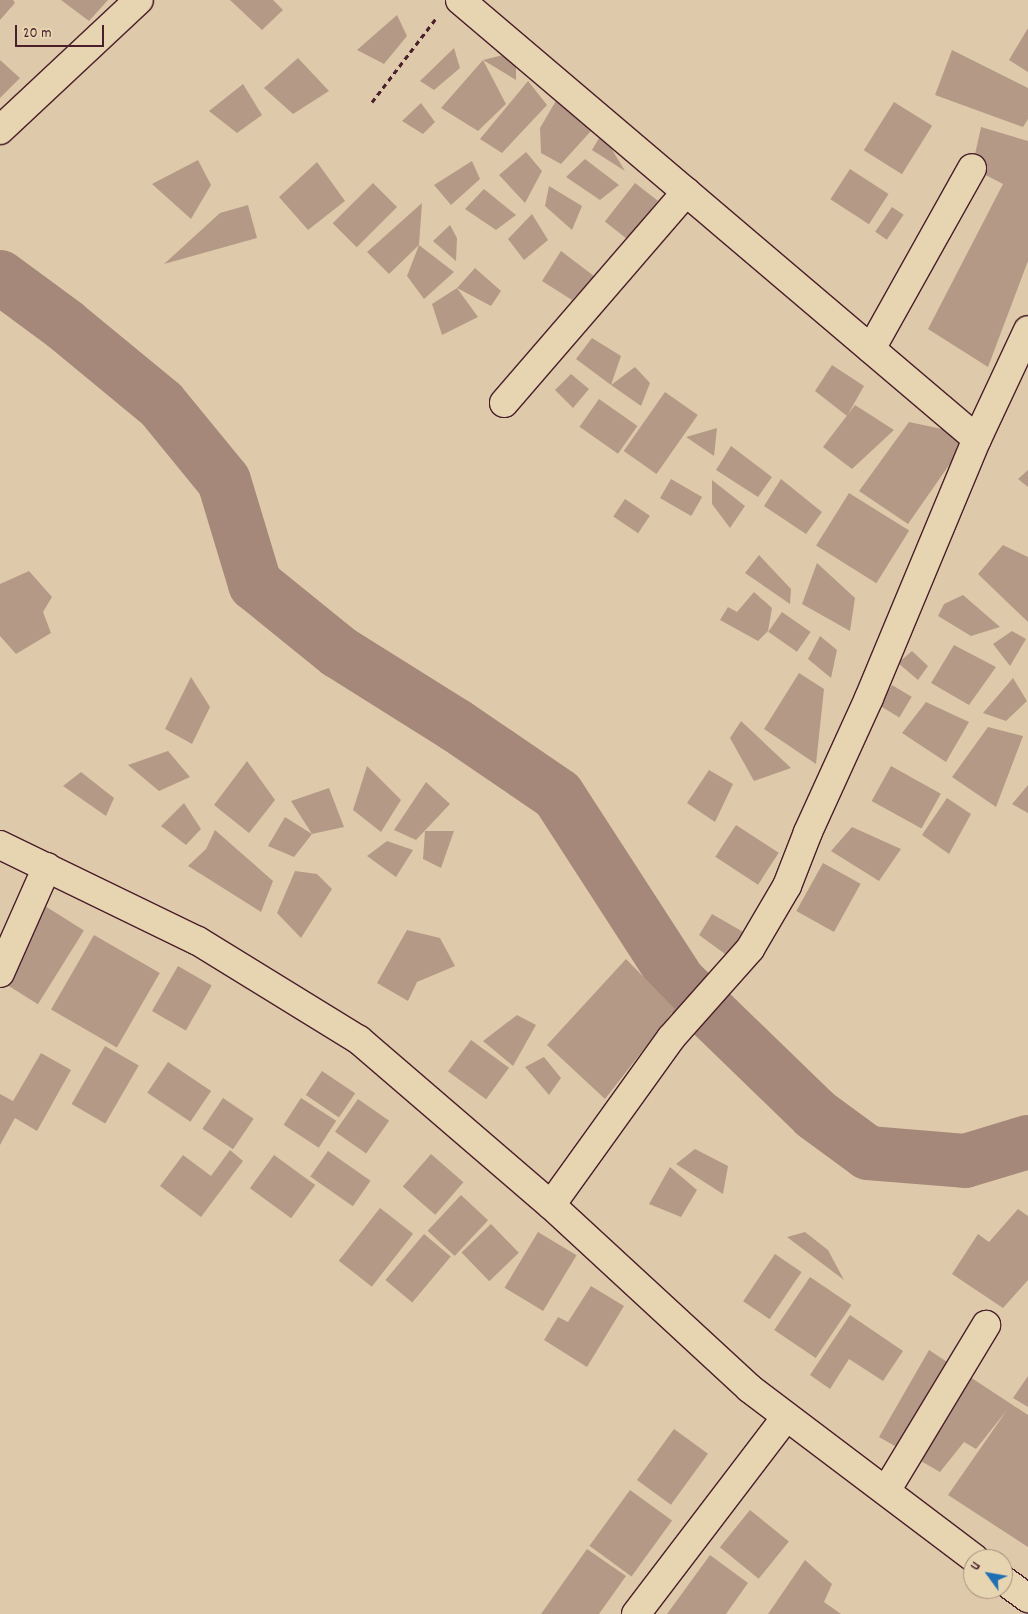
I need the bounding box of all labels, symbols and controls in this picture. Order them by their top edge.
scale bar [18,15,106,47]
text: 20 m [23,23,51,45]
north arrow [963,1549,1013,1599]
text: U [966,1558,986,1575]

